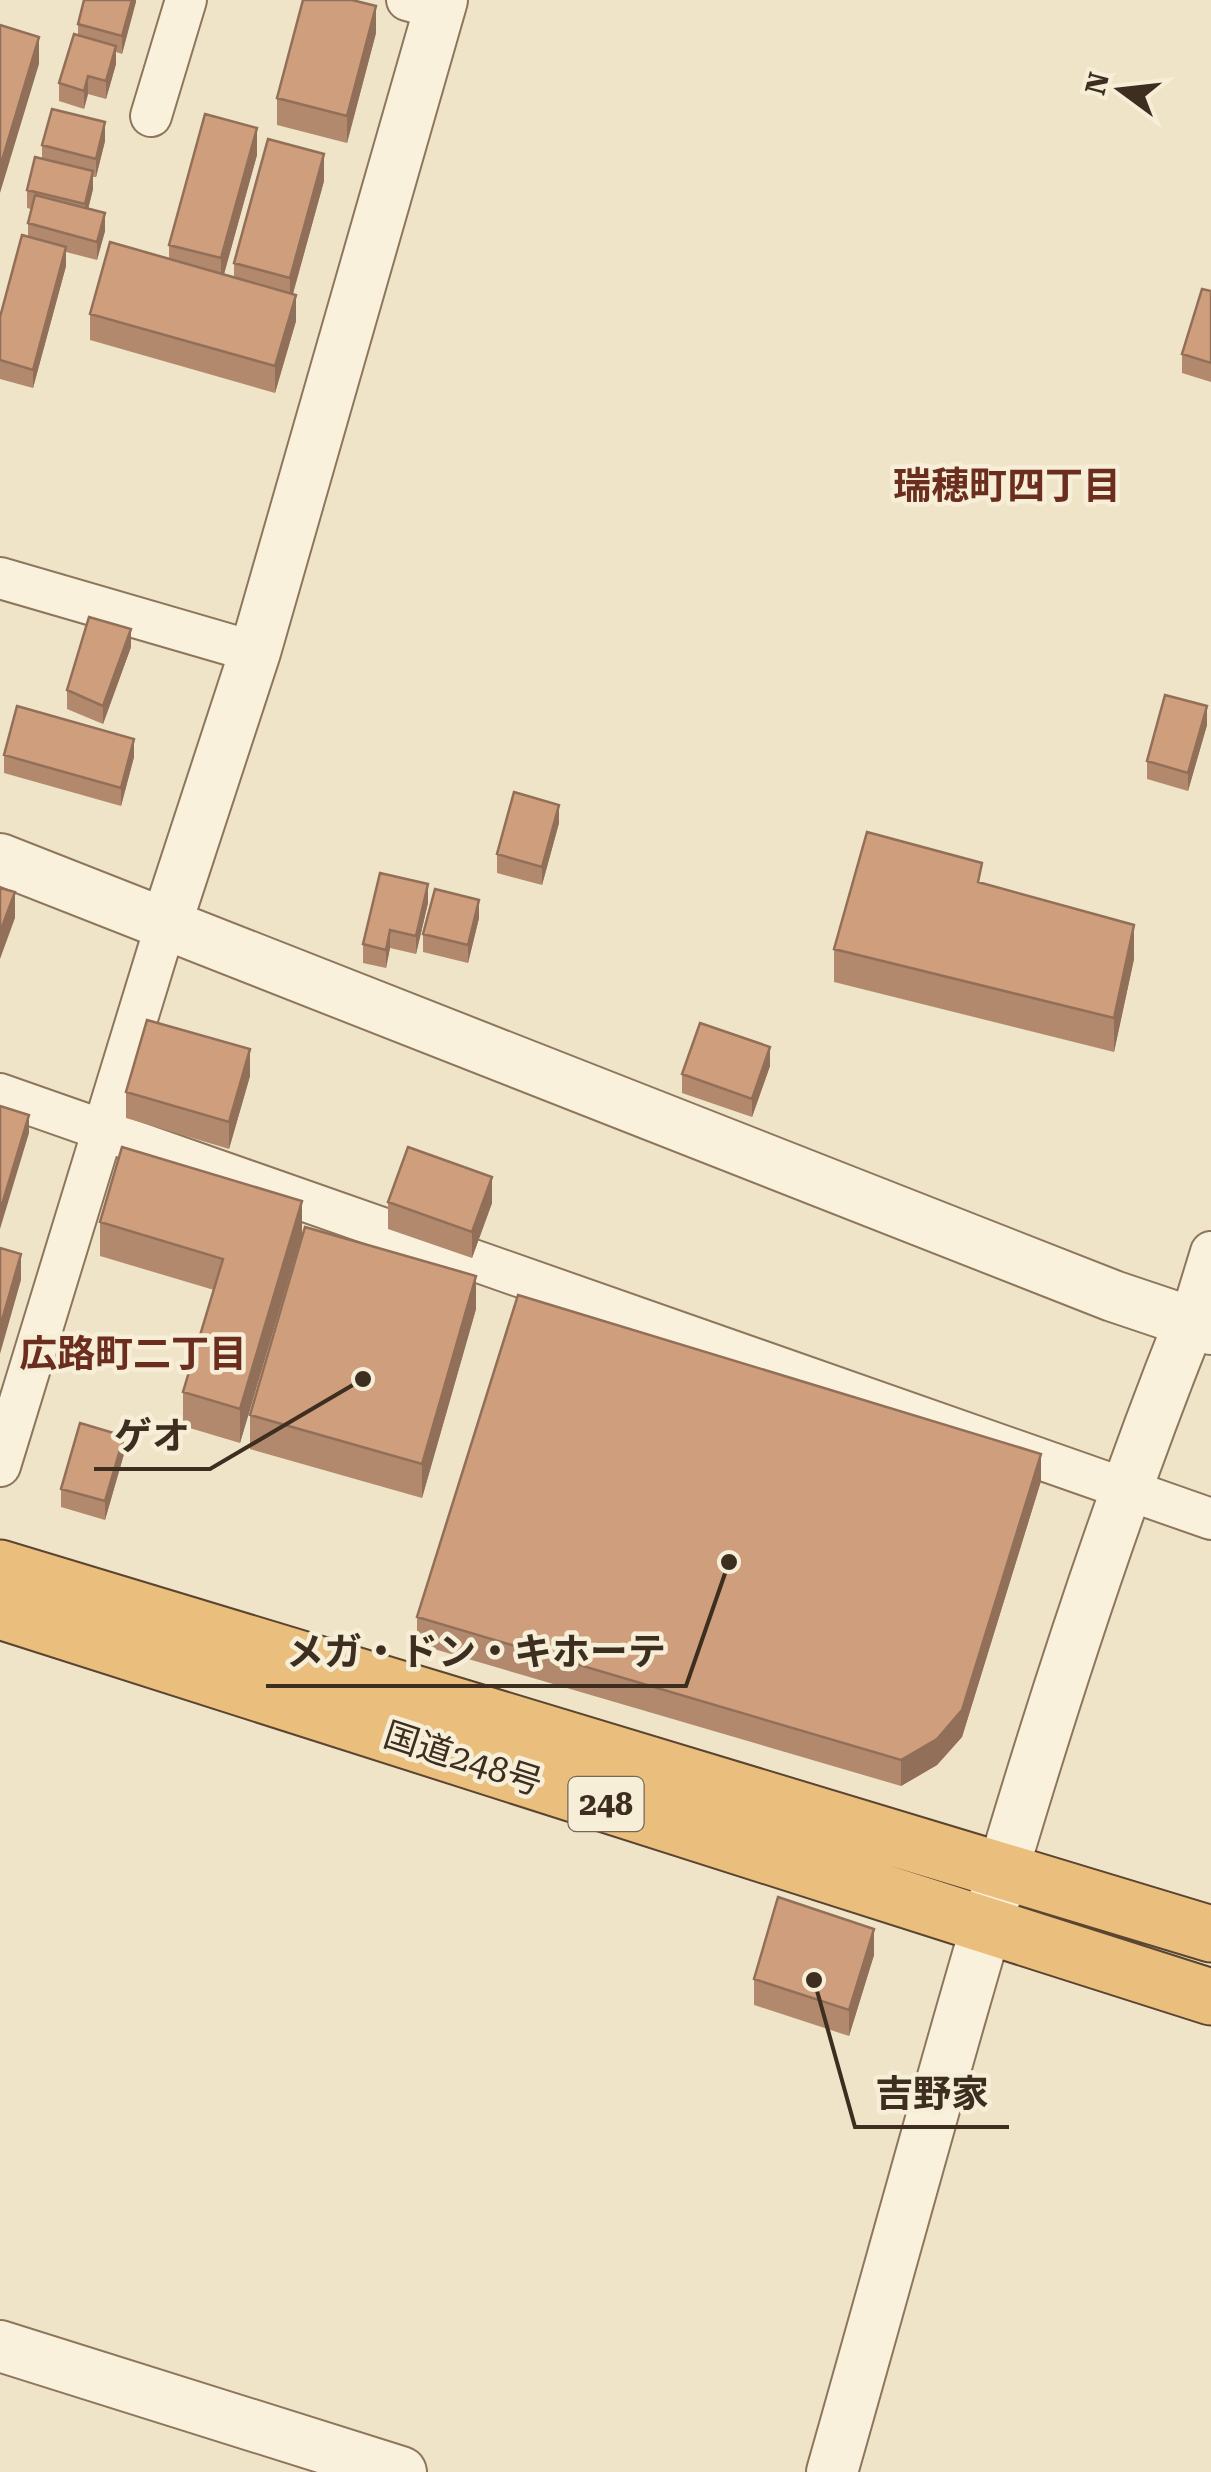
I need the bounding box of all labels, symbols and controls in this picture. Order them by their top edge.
north arrow [1071,40,1171,140]
text: N [1079,69,1116,98]
district label: 瑞穂町四丁目 [893,464,1121,508]
district label: 広路町二丁目 [19,1332,247,1376]
callout: ゲオ [94,1401,210,1469]
text: ゲオ [114,1414,190,1458]
callout: メガ・ドン・キホーテ [266,1618,686,1686]
text: メガ・ドン・キホーテ [286,1630,666,1674]
street label: 国道248号 [379,1714,547,1804]
road number: 248 [568,1777,644,1831]
callout: 吉野家 [855,2059,1009,2127]
text: 吉野家 [875,2072,989,2116]

